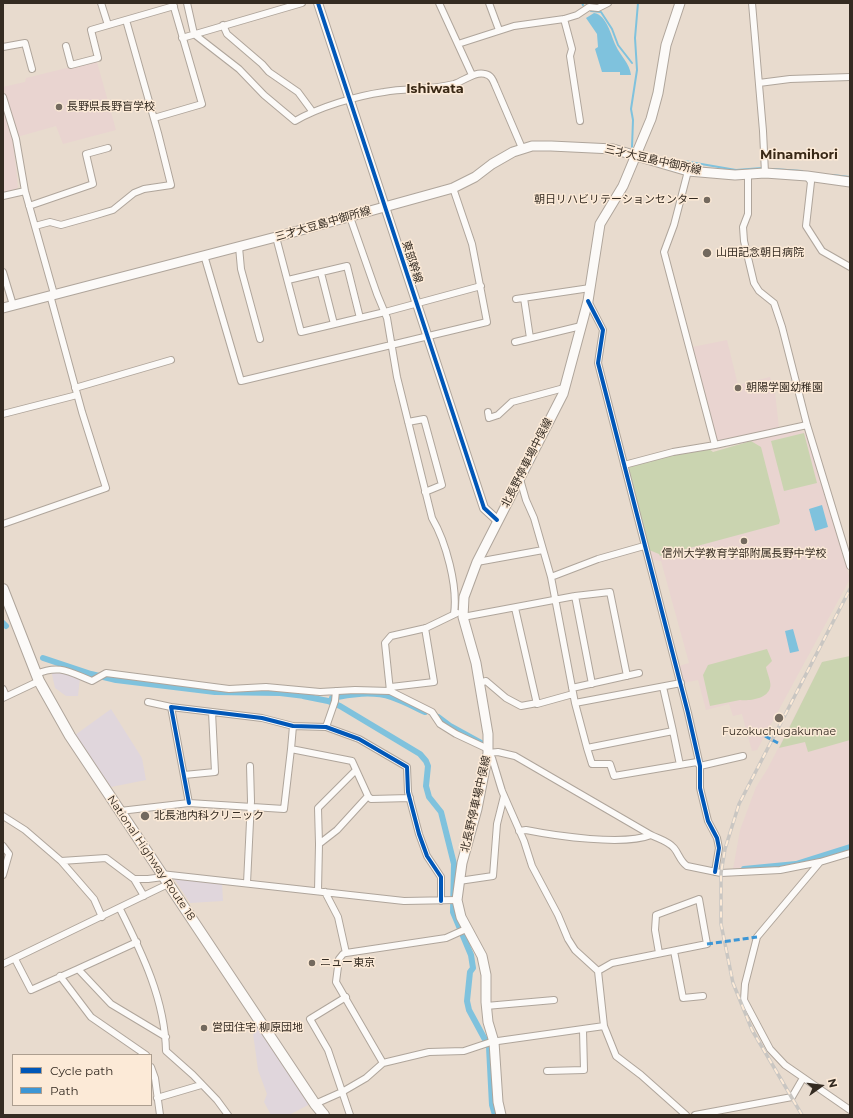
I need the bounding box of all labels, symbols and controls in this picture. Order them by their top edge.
district label: Ishiwata [406,81,464,97]
place label: 長野県長野盲学校 [67,100,155,114]
marker: 長野県長野盲学校 [54,102,64,112]
street label: 三才大豆島中御所線 [603,142,703,178]
district label: Minamihori [760,147,838,163]
place label: 朝日リハビリテーションセンター [534,193,699,207]
marker: 朝日リハビリテーションセンター [702,195,712,205]
street label: 三才大豆島中御所線 [274,204,372,244]
street label: 東部幹線 [399,239,425,285]
place label: 山田記念朝日病院 [716,246,804,260]
marker: 山田記念朝日病院 [701,247,713,259]
place label: 朝陽学園幼稚園 [746,381,823,395]
marker: 朝陽学園幼稚園 [733,383,743,393]
street label: 北長野停車場中俣線 [499,416,555,510]
marker: 信州大学教育学部附属長野中学校 [739,536,749,546]
place label: 信州大学教育学部附属長野中学校 [662,547,826,561]
marker: Fuzokuchugakumae [773,712,785,724]
place label: Fuzokuchugakumae [722,725,836,739]
street label: 北長野停車場中俣線 [458,754,494,854]
street label: National Highway Route 18 [104,793,198,923]
place label: 北長池内科クリニック [154,809,264,823]
marker: 北長池内科クリニック [139,810,151,822]
place label: ニュー東京 [320,956,375,970]
marker: ニュー東京 [307,958,317,968]
place label: 営団住宅 柳原団地 [212,1021,303,1035]
marker: 営団住宅 柳原団地 [199,1023,209,1033]
legend [12,1054,152,1106]
text: Cycle path [50,1063,113,1078]
north arrow [801,1066,841,1106]
text: N [825,1077,841,1089]
text: Path [50,1083,79,1098]

